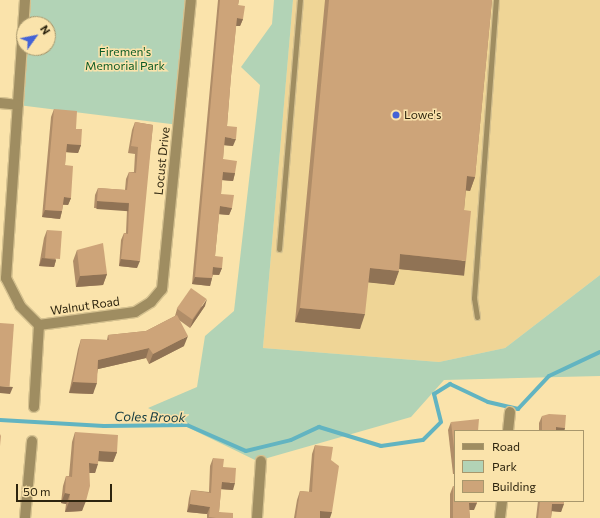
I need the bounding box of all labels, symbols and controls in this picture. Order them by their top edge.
north arrow [16,16,56,56]
text: N [38,23,53,37]
park label: Firemen's Memorial Park [85,45,165,73]
place label: Lowe's [404,108,441,122]
marker: Lowe's [391,110,401,120]
street label: Locust Drive [151,126,173,196]
street label: Walnut Road [49,294,121,318]
water label: Coles Brook [114,409,186,425]
legend [454,430,584,502]
text: Road [492,439,520,453]
text: Park [492,459,517,473]
scale bar [18,476,114,502]
text: Building [492,479,536,493]
text: 50 m [23,484,51,498]

